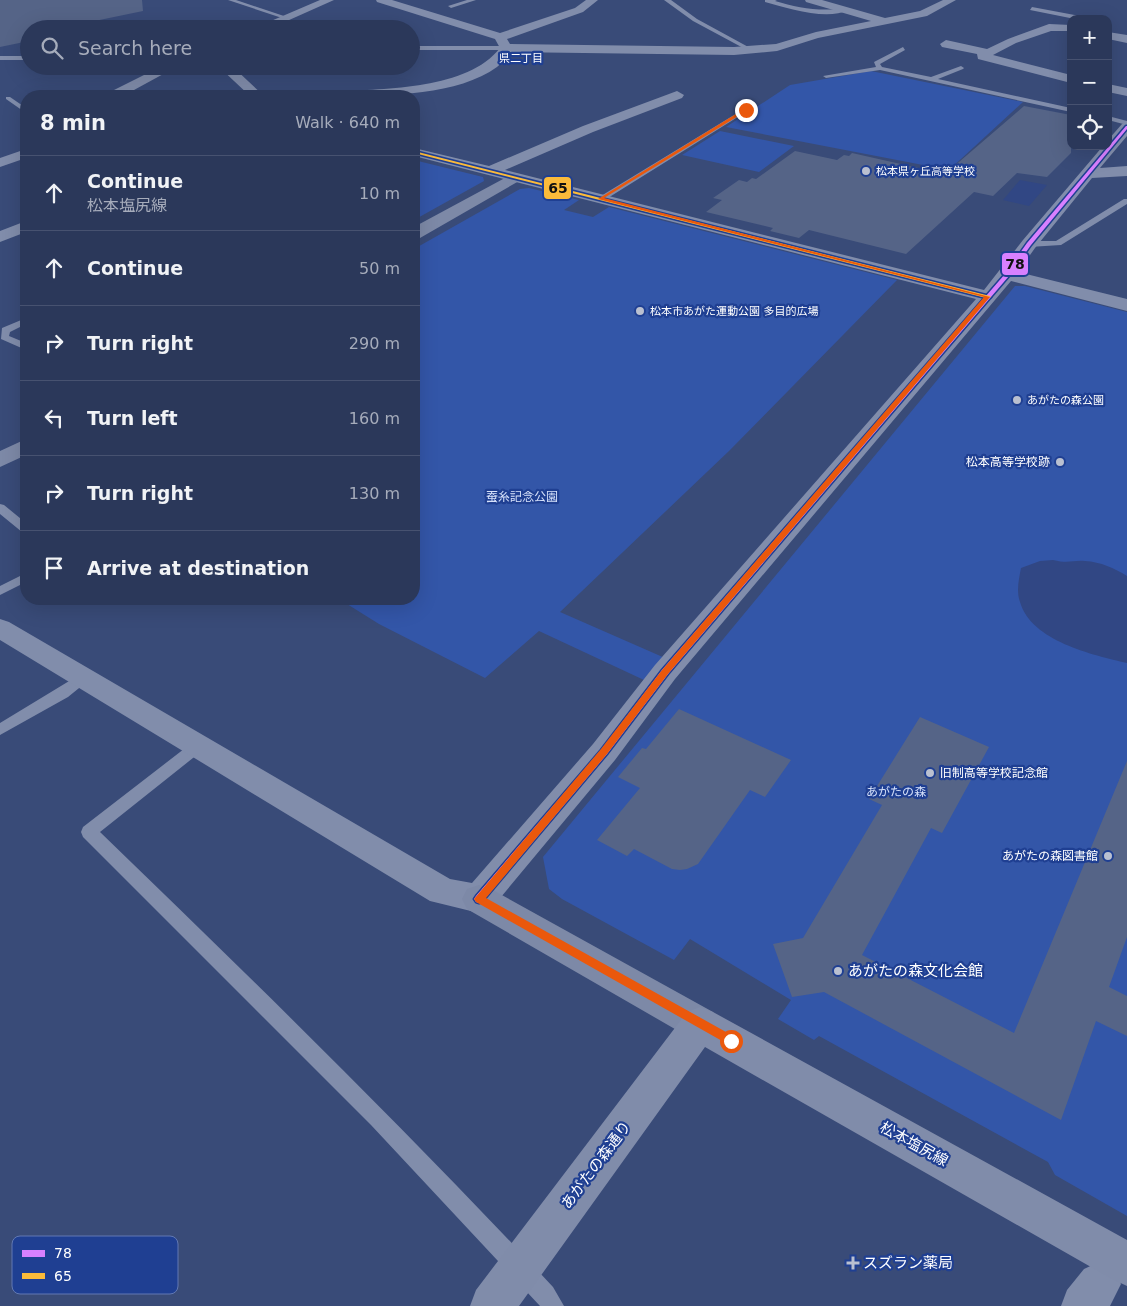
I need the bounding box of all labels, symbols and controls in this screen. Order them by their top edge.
map controls [1067,15,1112,150]
button: + [1067,15,1112,60]
search box [20,20,420,75]
icon: search [38,34,66,62]
text: Search here [78,37,192,59]
district label: 県二丁目 [499,52,543,65]
button: − [1067,60,1112,105]
route end [735,99,758,122]
button: locate [1067,105,1112,150]
text: 8 min [40,111,106,135]
text: Walk · 640 m [295,113,400,132]
marker: 松本県ヶ丘高等学校 [860,165,872,177]
place label: 松本県ヶ丘高等学校 [876,165,975,178]
text: Continue [87,170,183,192]
line badge: 65 [543,176,572,200]
icon: ahead [40,179,68,207]
text: 65 [548,180,568,196]
text: 10 m [359,184,400,203]
text: 松本塩尻線 [87,196,167,215]
line badge: 78 [1001,252,1029,276]
icon: ahead [40,254,68,282]
text: 78 [1005,256,1025,272]
text: Continue [87,257,183,279]
text: 50 m [359,259,400,278]
marker: 松本市あがた運動公園 多目的広場 [634,305,646,317]
place label: 松本市あがた運動公園 多目的広場 [650,305,819,318]
icon: right [40,329,68,357]
text: Turn right [87,332,193,354]
text: 290 m [349,334,400,353]
marker: あがたの森公園 [1011,394,1023,406]
place label: あがたの森公園 [1027,394,1104,407]
icon: left [40,404,68,432]
text: Turn left [87,407,178,429]
text: 160 m [349,409,400,428]
place label: 松本高等学校跡 [966,455,1050,469]
marker: 松本高等学校跡 [1054,456,1066,468]
icon: right [40,479,68,507]
text: Turn right [87,482,193,504]
text: 130 m [349,484,400,503]
park label: 蚕糸記念公園 [486,490,558,504]
icon: arrive [40,554,68,582]
text: Arrive at destination [87,557,309,579]
place label: 旧制高等学校記念館 [940,766,1048,780]
marker: 旧制高等学校記念館 [924,767,936,779]
park label: あがたの森 [866,785,926,799]
place label: あがたの森図書館 [1002,849,1098,863]
marker: あがたの森図書館 [1102,850,1114,862]
place label: あがたの森文化会館 [848,962,983,980]
marker: あがたの森文化会館 [832,965,844,977]
route start [720,1030,743,1053]
street label: あがたの森通り [557,1118,635,1212]
street label: 松本塩尻線 [877,1118,951,1170]
legend [12,1236,178,1294]
text: 78 [54,1245,72,1261]
place label: スズラン薬局 [863,1254,953,1272]
marker: スズラン薬局 [847,1257,859,1269]
text: 65 [54,1268,72,1284]

